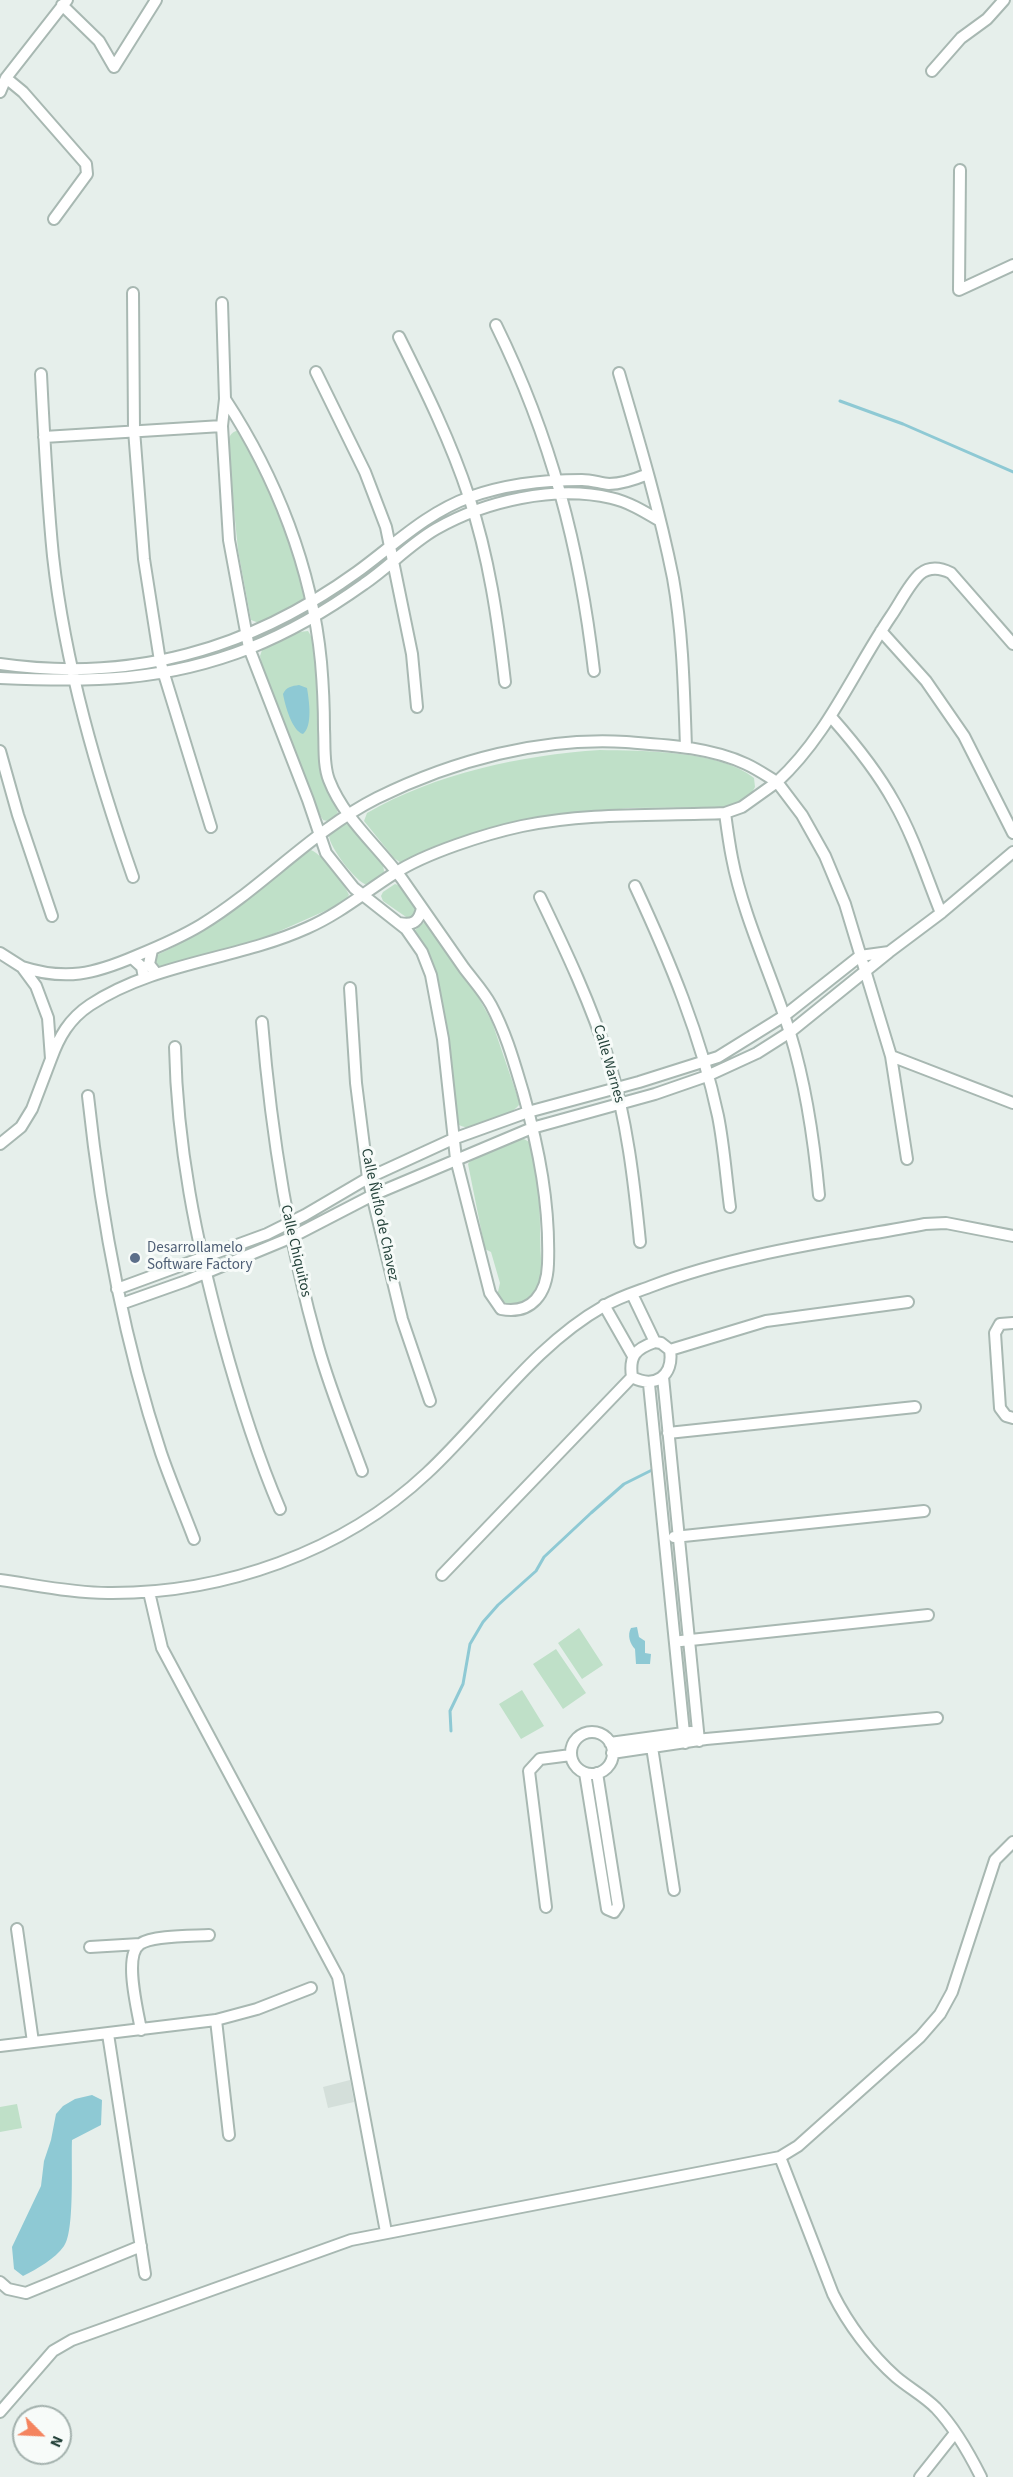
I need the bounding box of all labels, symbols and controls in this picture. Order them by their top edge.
street label: Calle Warnes [588,1023,628,1105]
street label: Calle Ñuflo de Chavez [356,1147,402,1283]
street label: Calle Chiquitos [276,1203,314,1299]
place label: Desarrollamelo Software Factory [147,1240,252,1275]
marker: Desarrollamelo Software Factory [128,1251,142,1265]
north arrow [12,2405,72,2465]
text: N [44,2432,69,2451]

